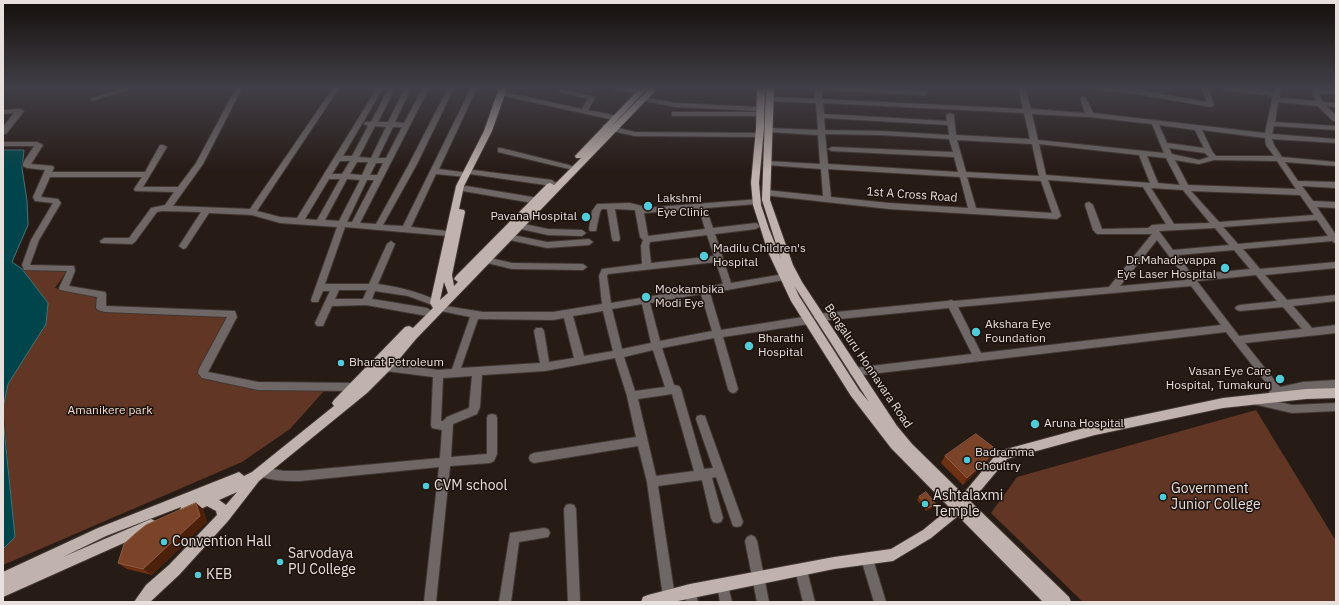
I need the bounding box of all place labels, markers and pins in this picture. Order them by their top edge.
place label: Lakshmi Eye Clinic [657,192,709,220]
marker: Lakshmi Eye Clinic [642,200,654,212]
place label: Pavana Hospital [490,210,577,224]
marker: Pavana Hospital [580,211,592,223]
place label: Madilu Children's Hospital [713,242,806,270]
marker: Madilu Children's Hospital [698,250,710,262]
place label: Dr.Mahadevappa Eye Laser Hospital [1117,254,1216,282]
marker: Dr.Mahadevappa Eye Laser Hospital [1219,262,1231,274]
place label: Mookambika Modi Eye [655,283,724,311]
marker: Mookambika Modi Eye [640,291,652,303]
place label: Akshara Eye Foundation [985,318,1051,346]
marker: Akshara Eye Foundation [970,326,982,338]
place label: Bharathi Hospital [758,332,804,360]
marker: Bharathi Hospital [743,340,755,352]
place label: Bharat Petroleum [349,356,444,370]
marker: Bharat Petroleum [336,358,346,368]
place label: Vasan Eye Care Hospital, Tumakuru [1166,365,1271,393]
marker: Vasan Eye Care Hospital, Tumakuru [1274,373,1286,385]
place label: Aruna Hospital [1044,417,1124,431]
marker: Aruna Hospital [1029,418,1041,430]
place label: Badramma Choultry [975,446,1034,474]
marker: Badramma Choultry [962,455,972,465]
place label: CVM school [434,478,507,494]
marker: CVM school [421,481,431,491]
place label: Government Junior College [1171,481,1261,514]
place label: Ashtalaxmi Temple [933,488,1003,520]
marker: Government Junior College [1158,492,1168,502]
marker: Ashtalaxmi Temple [920,499,930,509]
place label: Convention Hall [172,534,271,550]
marker: Convention Hall [159,537,169,547]
place label: Sarvodaya PU College [288,546,356,578]
marker: Sarvodaya PU College [275,557,285,567]
place label: KEB [206,567,232,583]
marker: KEB [193,570,203,580]

